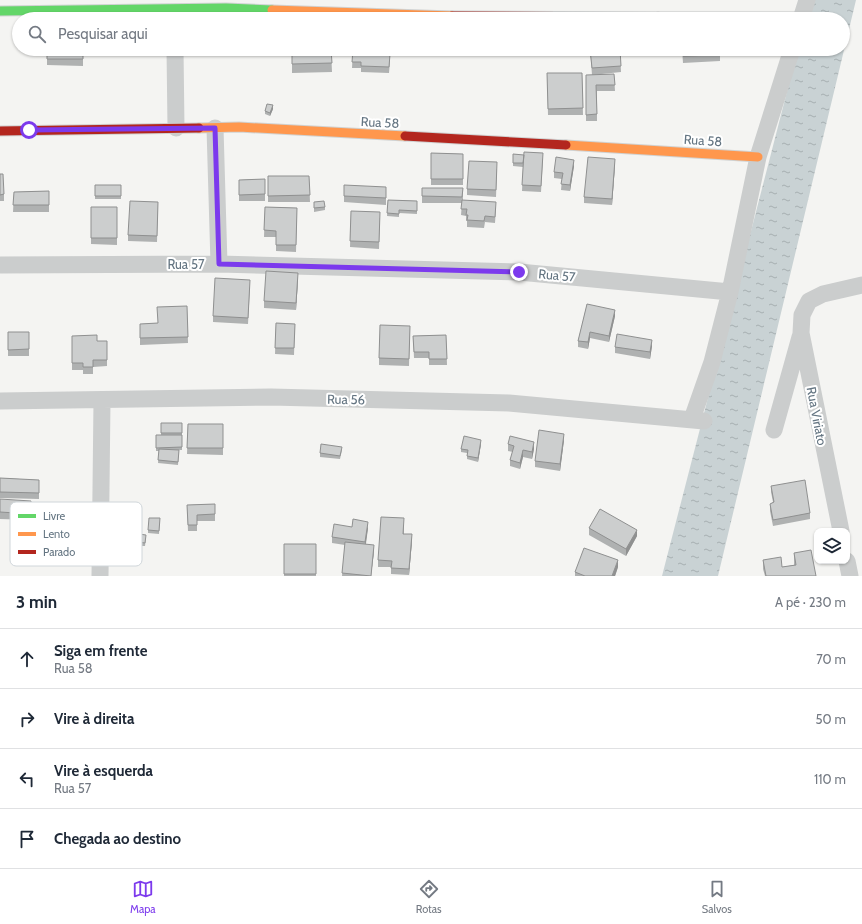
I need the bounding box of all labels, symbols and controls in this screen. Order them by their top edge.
search box [12,12,850,56]
icon: search [26,23,48,45]
text: Pesquisar aqui [58,25,148,43]
street label: Rua 58 [360,113,400,131]
route start [20,121,38,139]
street label: Rua 58 [683,131,723,149]
street label: Rua 57 [167,256,205,272]
route end [510,263,528,281]
street label: Rua 57 [538,265,577,285]
street label: Rua Viriato [803,385,831,447]
street label: Rua 56 [327,391,365,407]
legend [10,502,142,566]
text: Livre [43,509,66,523]
text: Lento [43,527,70,541]
map controls [814,528,850,564]
button: layers [814,528,850,564]
text: Parado [43,545,75,559]
text: 3 min [16,592,57,612]
text: A pé · 230 m [775,594,846,610]
text: Siga em frente [54,642,147,660]
icon: ahead [16,648,38,670]
text: 70 m [816,651,846,667]
text: Rua 58 [54,660,93,676]
icon: right [16,708,38,730]
text: Vire à direita [54,710,135,728]
text: 50 m [816,711,846,727]
text: Vire à esquerda [54,762,153,780]
icon: left [16,768,38,790]
text: 110 m [814,771,846,787]
text: Rua 57 [54,780,91,796]
icon: arrive [16,828,38,850]
text: Chegada ao destino [54,830,181,848]
tab: Mapa [130,878,156,916]
tab: Rotas [416,878,442,916]
tab: Salvos [702,878,732,916]

